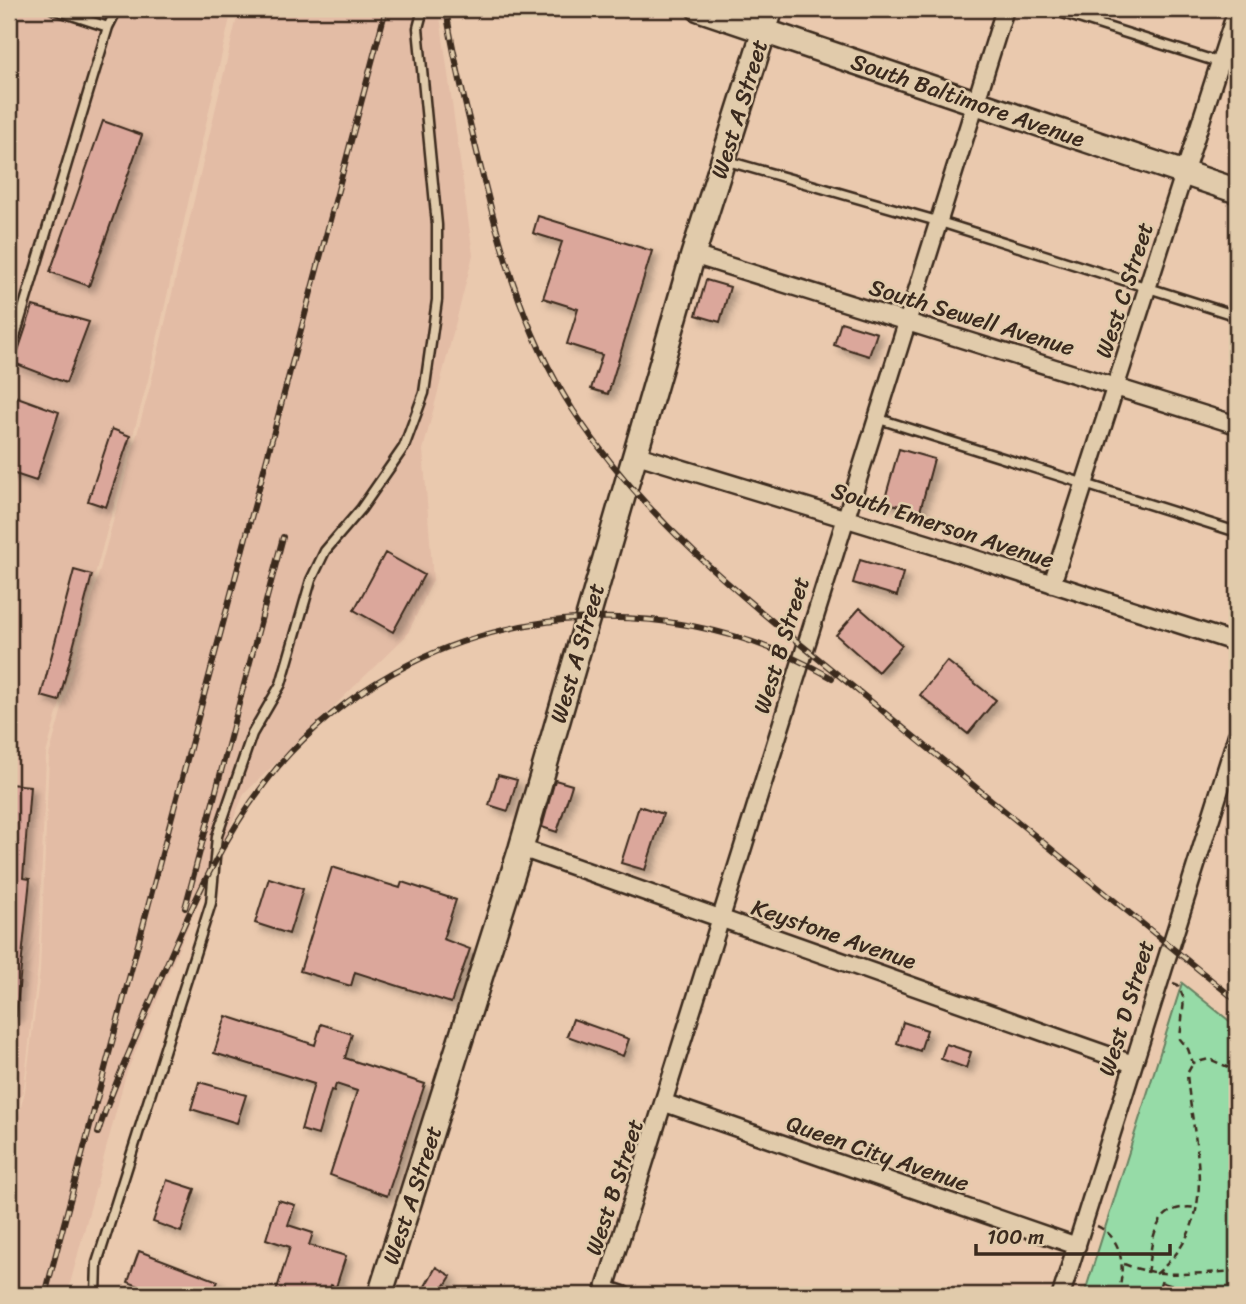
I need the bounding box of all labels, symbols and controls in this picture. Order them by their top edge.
street label: West A Street [699,34,780,184]
street label: South Baltimore Avenue [845,41,1090,160]
street label: West C Street [1083,217,1166,364]
street label: South Sewell Avenue [864,267,1080,368]
street label: South Emerson Avenue [826,470,1060,581]
street label: West B Street [741,571,822,719]
street label: West A Street [538,578,617,728]
street label: Keystone Avenue [746,887,922,982]
street label: West D Street [1086,935,1167,1081]
street label: Queen City Avenue [781,1103,975,1204]
street label: West B Street [573,1113,656,1261]
street label: West A Street [371,1120,454,1270]
scale bar [976,1213,1171,1257]
text: 100 m [987,1218,1044,1256]

